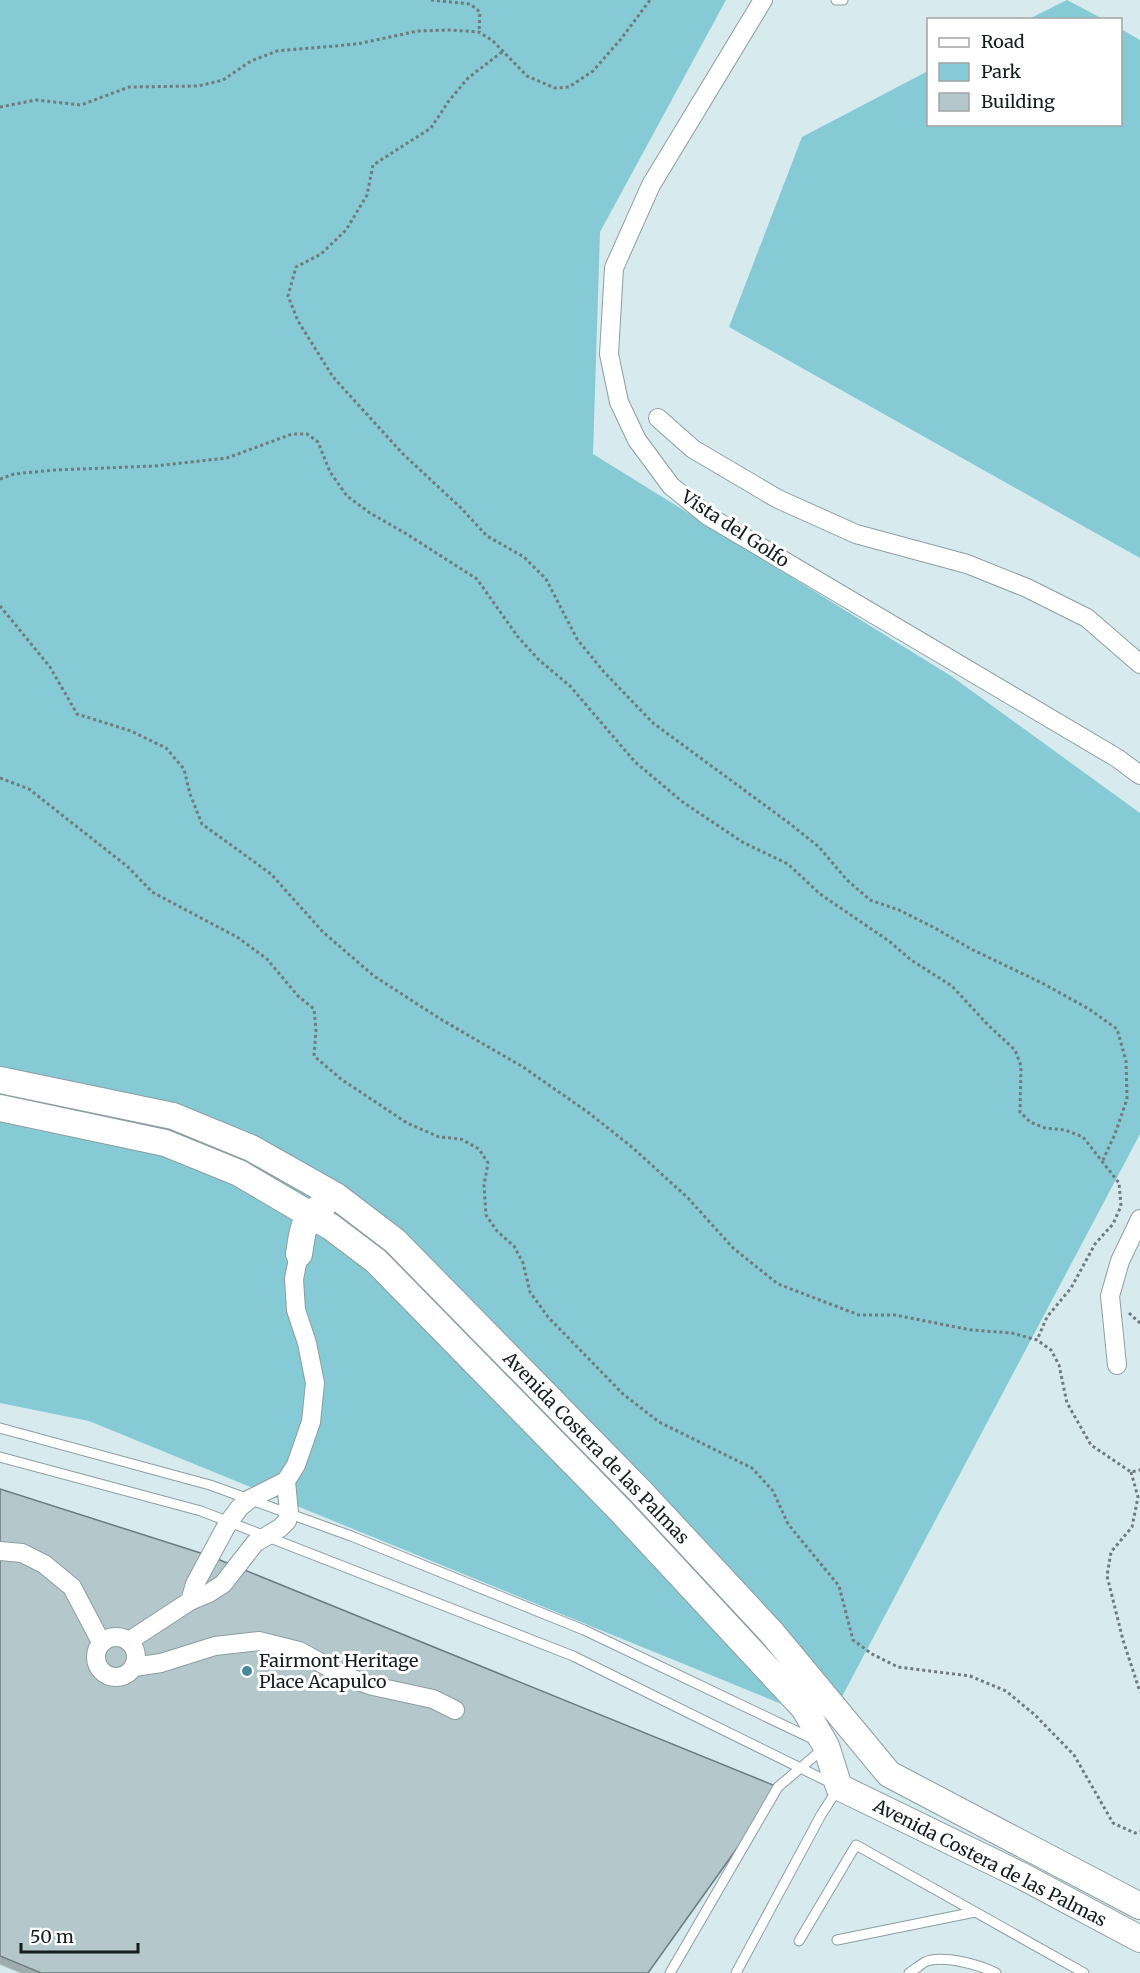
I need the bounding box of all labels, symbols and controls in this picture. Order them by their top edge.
legend [927,18,1122,126]
text: Road [981,30,1025,53]
text: Park [981,60,1022,83]
text: Building [981,90,1055,113]
street label: Vista del Golfo [676,485,794,572]
street label: Avenida Costera de las Palmas [498,1346,695,1549]
place label: Fairmont Heritage Place Acapulco [259,1649,418,1693]
marker: Fairmont Heritage Place Acapulco [240,1664,254,1678]
street label: Avenida Costera de las Palmas [869,1793,1111,1932]
scale bar [21,1916,138,1954]
text: 50 m [30,1925,74,1948]

